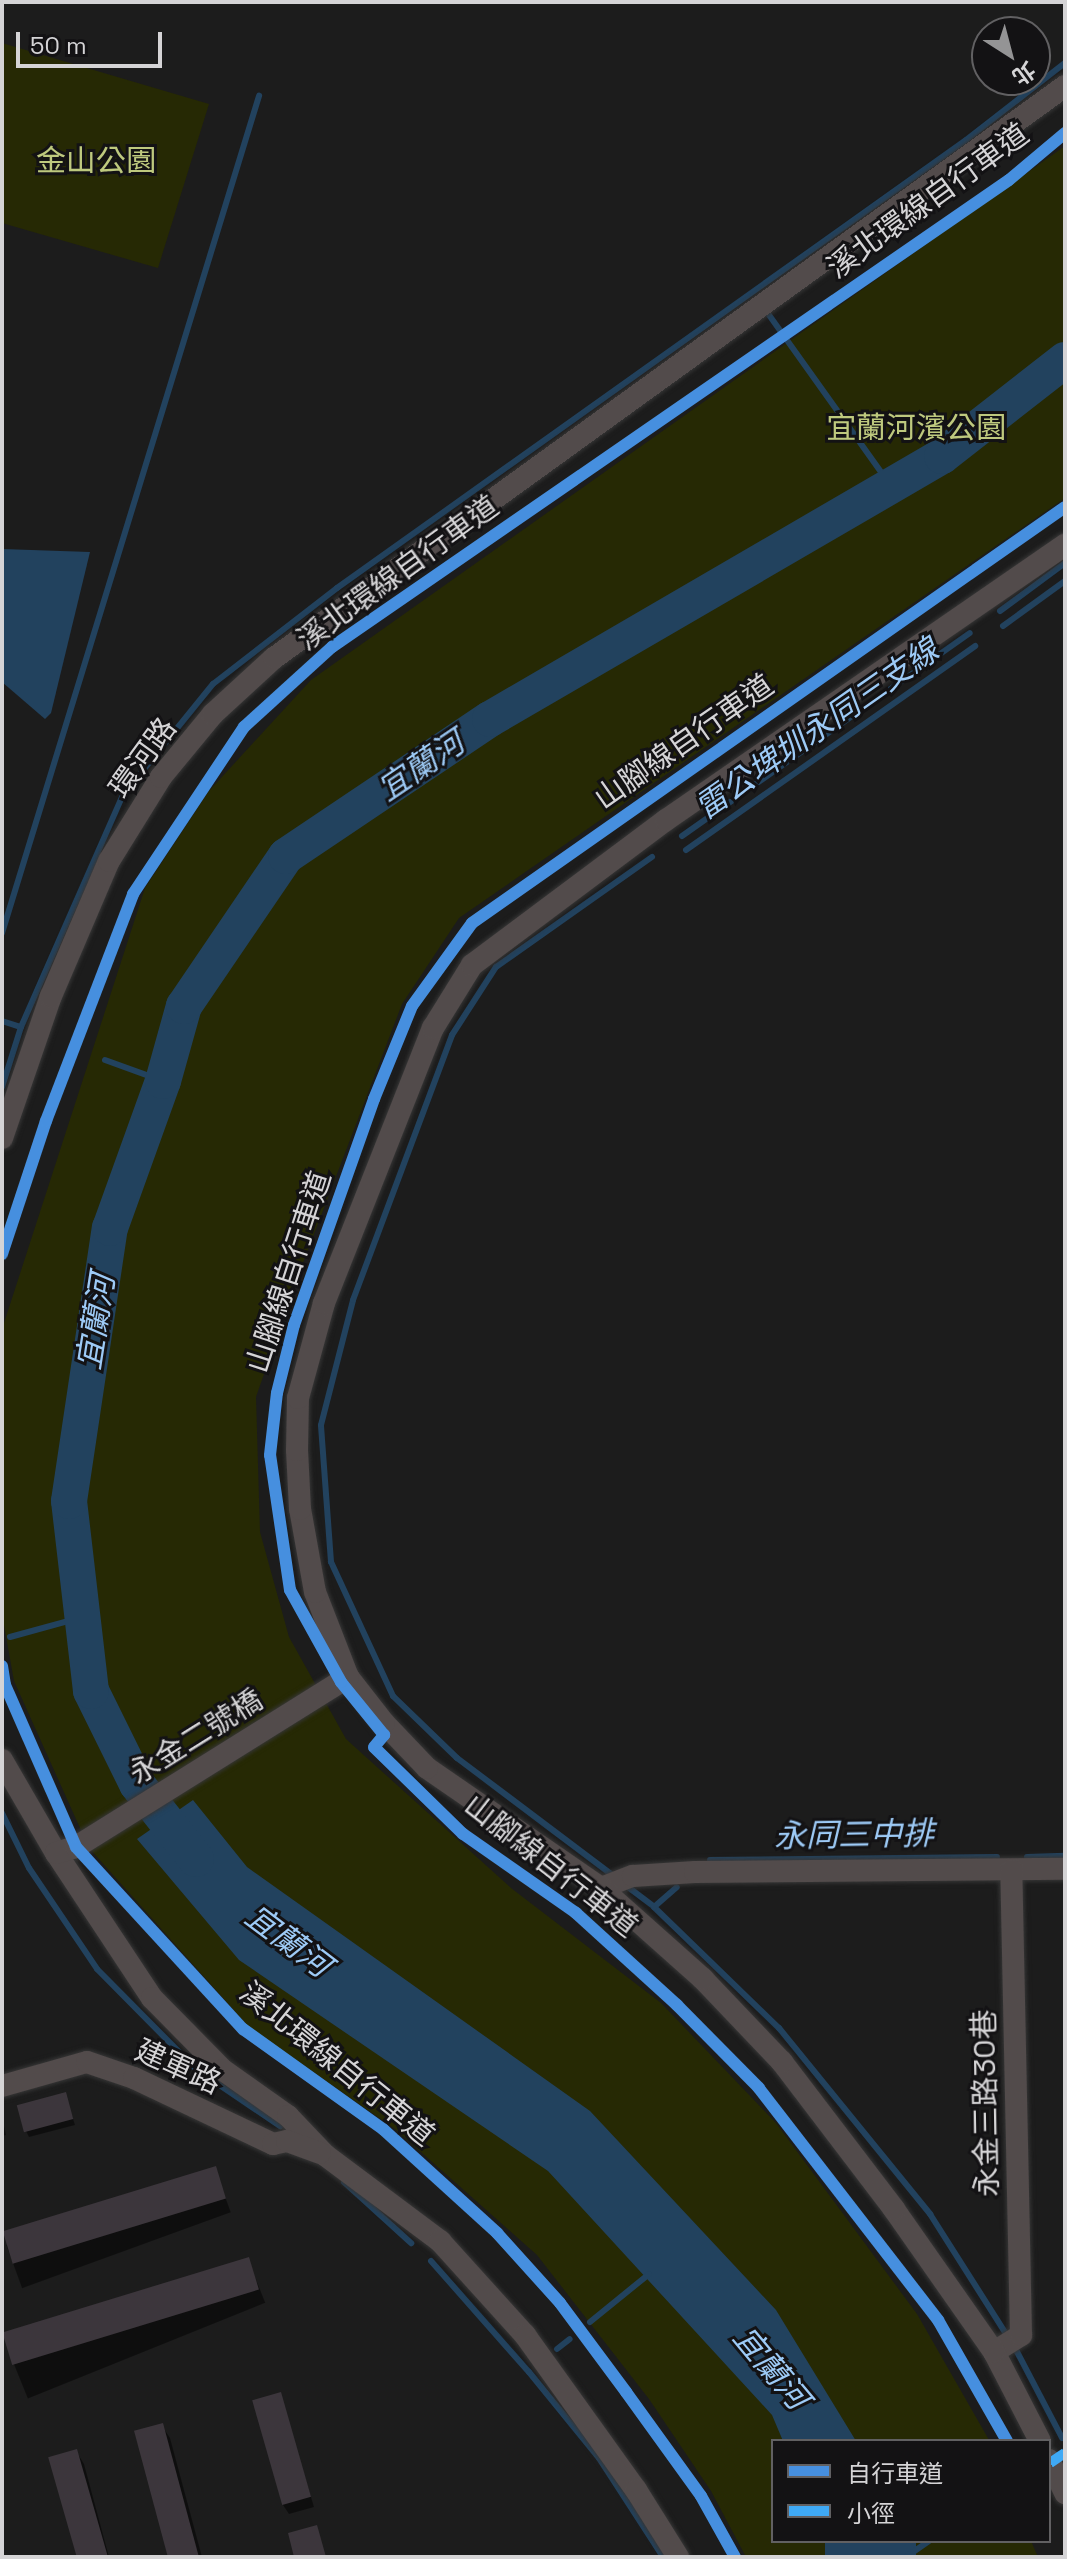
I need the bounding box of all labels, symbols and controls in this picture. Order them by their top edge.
scale bar [20,16,166,66]
north arrow [971,16,1051,96]
text: 50 m [30,30,87,61]
text: 北 [1007,56,1041,92]
street label: 溪北環線自行車道 [820,116,1036,286]
park label: 金山公園 [36,143,156,179]
park label: 宜蘭河濱公園 [826,410,1006,446]
street label: 溪北環線自行車道 [290,488,506,658]
water label: 雷公埤圳永同三支線 [688,631,946,827]
street label: 山腳線自行車道 [588,667,780,817]
street label: 環河路 [102,711,184,805]
water label: 宜蘭河 [370,723,472,809]
street label: 山腳線自行車道 [239,1167,339,1377]
water label: 宜蘭河 [70,1272,122,1372]
street label: 永金二號橋 [123,1682,269,1792]
street label: 山腳線自行車道 [457,1787,645,1945]
water label: 永同三中排 [774,1814,934,1856]
water label: 宜蘭河 [238,1897,338,1985]
street label: 溪北環線自行車道 [232,1974,442,2154]
street label: 永金三路30巷 [966,2009,1006,2197]
street label: 建軍路 [130,2032,226,2102]
water label: 宜蘭河 [725,2319,817,2417]
legend [771,2439,1051,2543]
text: 自行車道 [847,2458,943,2489]
text: 小徑 [847,2498,895,2529]

